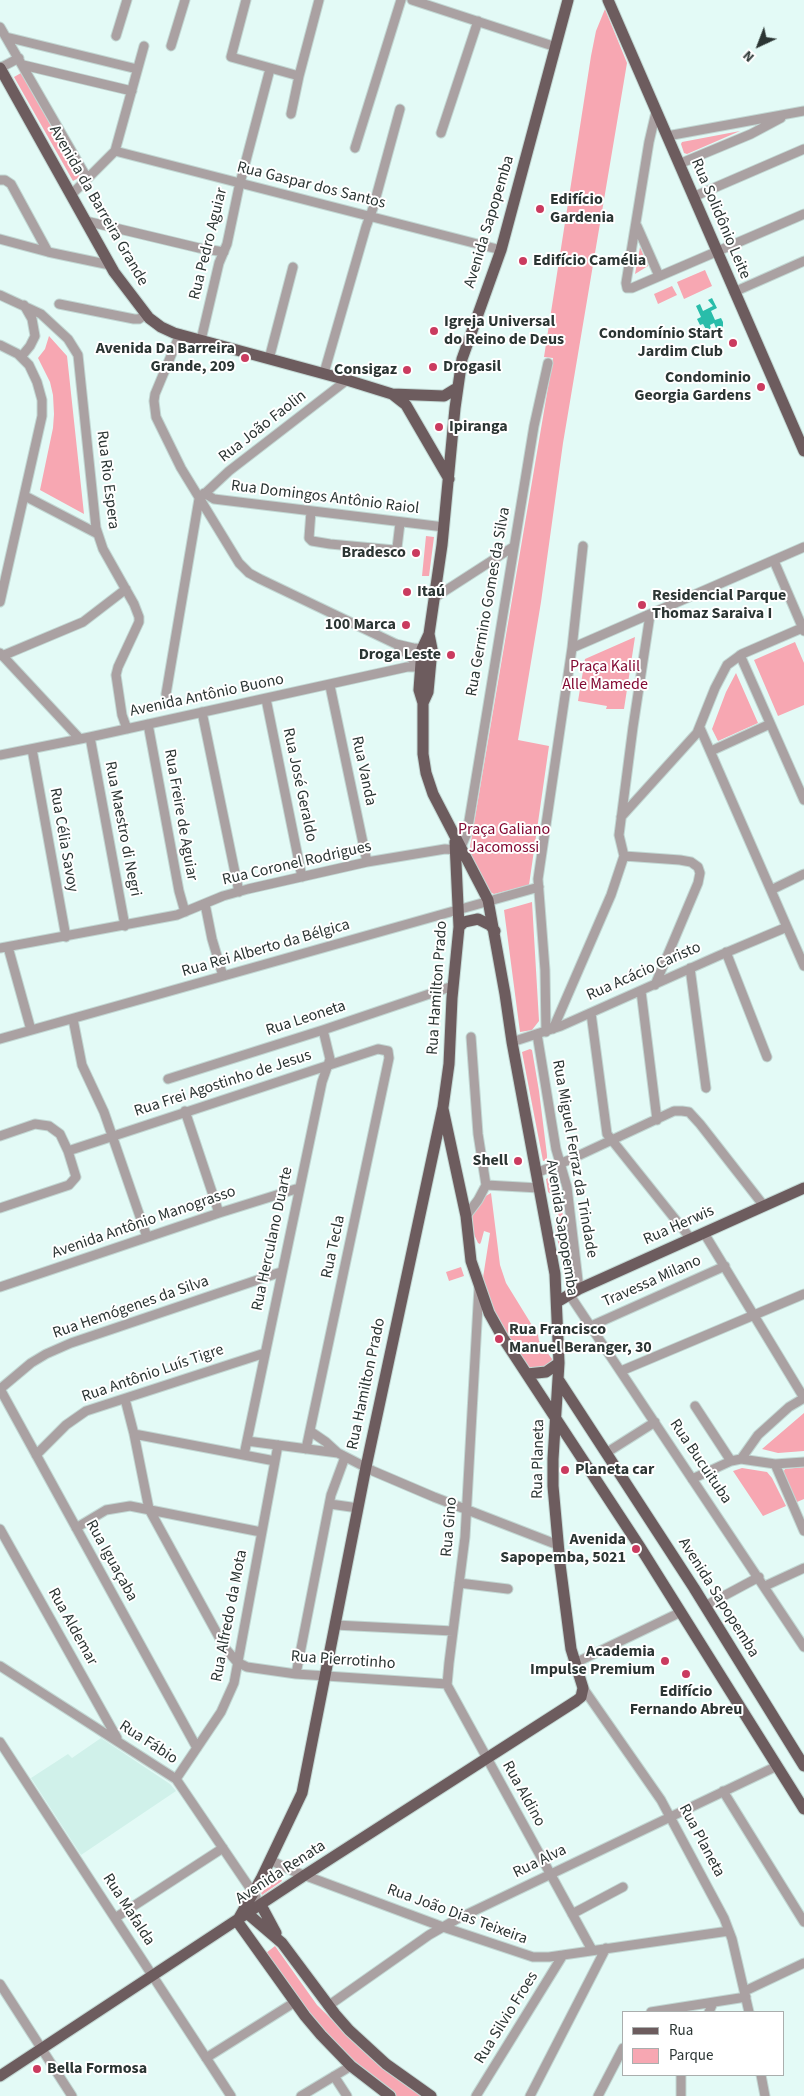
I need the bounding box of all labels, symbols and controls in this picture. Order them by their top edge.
north arrow [734,20,784,70]
text: N [739,45,759,66]
street label: Avenida da Barreira Grande [44,122,152,290]
street label: Avenida Sapopemba [461,153,519,291]
street label: Rua Solidônio Leite [686,156,754,282]
street label: Rua Gaspar dos Santos [235,158,387,214]
street label: Rua Pedro Aguiar [186,186,232,302]
place label: Edifício Gardenia [550,190,614,228]
marker: Edifício Gardenia [534,203,546,215]
place label: Edifício Camélia [533,251,646,271]
marker: Edifício Camélia [517,255,529,267]
place label: Igreja Universal do Reino de Deus [444,312,564,350]
place label: Condomínio Start Jardim Club [599,324,723,362]
marker: Igreja Universal do Reino de Deus [428,325,440,337]
marker: Condomínio Start Jardim Club [727,337,739,349]
place label: Avenida Da Barreira Grande, 209 [96,339,235,377]
marker: Avenida Da Barreira Grande, 209 [239,352,251,364]
place label: Drogasil [443,357,501,377]
place label: Consigaz [334,360,397,380]
marker: Drogasil [427,361,439,373]
marker: Consigaz [401,364,413,376]
place label: Condominio Georgia Gardens [634,368,751,406]
marker: Condominio Georgia Gardens [755,381,767,393]
street label: Rua João Faolin [215,387,311,467]
place label: Ipiranga [449,417,508,437]
marker: Ipiranga [433,421,445,433]
street label: Rua Rio Espera [91,430,123,530]
street label: Rua Domingos Antônio Raiol [230,477,420,519]
street label: Rua Germino Gomes da Silva [463,506,515,698]
place label: Bradesco [342,543,406,563]
marker: Bradesco [410,547,422,559]
place label: Itaú [417,582,445,602]
marker: Itaú [401,586,413,598]
place label: Residencial Parque Thomaz Saraiva I [652,586,786,624]
marker: Residencial Parque Thomaz Saraiva I [636,599,648,611]
place label: 100 Marca [325,615,396,635]
marker: 100 Marca [400,619,412,631]
place label: Droga Leste [359,645,441,665]
marker: Droga Leste [445,649,457,661]
park label: Praça Kalil Alle Mamede [562,657,648,695]
street label: Avenida Antônio Buono [128,670,286,722]
street label: Rua José Geraldo [278,726,320,844]
street label: Rua Vanda [346,734,380,808]
street label: Rua Freire de Aguiar [159,748,201,882]
street label: Rua Maestro di Negri [99,760,145,898]
street label: Rua Célia Savoy [44,786,82,894]
park label: Praça Galiano Jacomossi [458,820,550,858]
street label: Rua Coronel Rodrigues [221,838,373,890]
street label: Rua Rei Alberto da Bélgica [180,916,352,982]
street label: Rua Hamilton Prado [424,920,452,1056]
street label: Rua Acácio Caristo [584,938,704,1006]
street label: Rua Leoneta [264,997,348,1041]
street label: Rua Frei Agostinho de Jesus [132,1046,314,1122]
street label: Rua Miguel Ferraz da Trindade [547,1058,601,1260]
place label: Shell [473,1151,508,1171]
marker: Shell [512,1155,524,1167]
street label: Avenida Sapopemba [541,1159,581,1297]
street label: Rua Herculano Duarte [248,1165,298,1313]
street label: Avenida Antônio Manograsso [50,1182,238,1264]
street label: Rua Herwis [641,1202,717,1250]
street label: Rua Tecla [318,1214,350,1280]
street label: Travessa Milano [600,1252,704,1312]
street label: Rua Hemógenes da Silva [50,1272,212,1344]
street label: Rua Hamilton Prado [344,1316,390,1452]
place label: Rua Francisco Manuel Beranger, 30 [509,1320,652,1358]
marker: Rua Francisco Manuel Beranger, 30 [493,1333,505,1345]
street label: Rua Antônio Luís Tigre [79,1341,227,1407]
street label: Rua Bucuituba [665,1416,735,1508]
street label: Rua Planeta [529,1419,549,1499]
place label: Planeta car [575,1460,654,1480]
marker: Planeta car [559,1464,571,1476]
street label: Rua Gino [438,1496,462,1558]
street label: Rua Iguaçaba [81,1517,141,1605]
place label: Avenida Sapopemba, 5021 [500,1530,626,1568]
street label: Avenida Sapopemba [673,1535,763,1661]
marker: Avenida Sapopemba, 5021 [630,1543,642,1555]
street label: Rua Alfredo da Mota [208,1548,252,1684]
street label: Rua Aldemar [43,1585,101,1669]
place label: Academia Impulse Premium [530,1642,655,1680]
street label: Rua Pierrotinho [290,1648,396,1674]
marker: Academia Impulse Premium [659,1655,671,1667]
marker: Edifício Fernando Abreu [680,1668,692,1680]
place label: Edifício Fernando Abreu [630,1682,742,1720]
street label: Rua Fábio [115,1717,181,1769]
street label: Rua Aldino [497,1758,549,1830]
street label: Rua Planeta [674,1801,728,1881]
street label: Avenida Renata [232,1837,330,1909]
street label: Rua Alva [510,1841,570,1883]
street label: Rua Mafalda [98,1870,158,1950]
street label: Rua João Dias Teixeira [384,1881,530,1949]
street label: Rua Silvio Froes [471,1968,543,2068]
legend [622,2011,784,2076]
text: Rua [669,2020,693,2041]
text: Parque [669,2045,713,2066]
place label: Bella Formosa [47,2059,147,2079]
marker: Bella Formosa [31,2063,43,2075]

